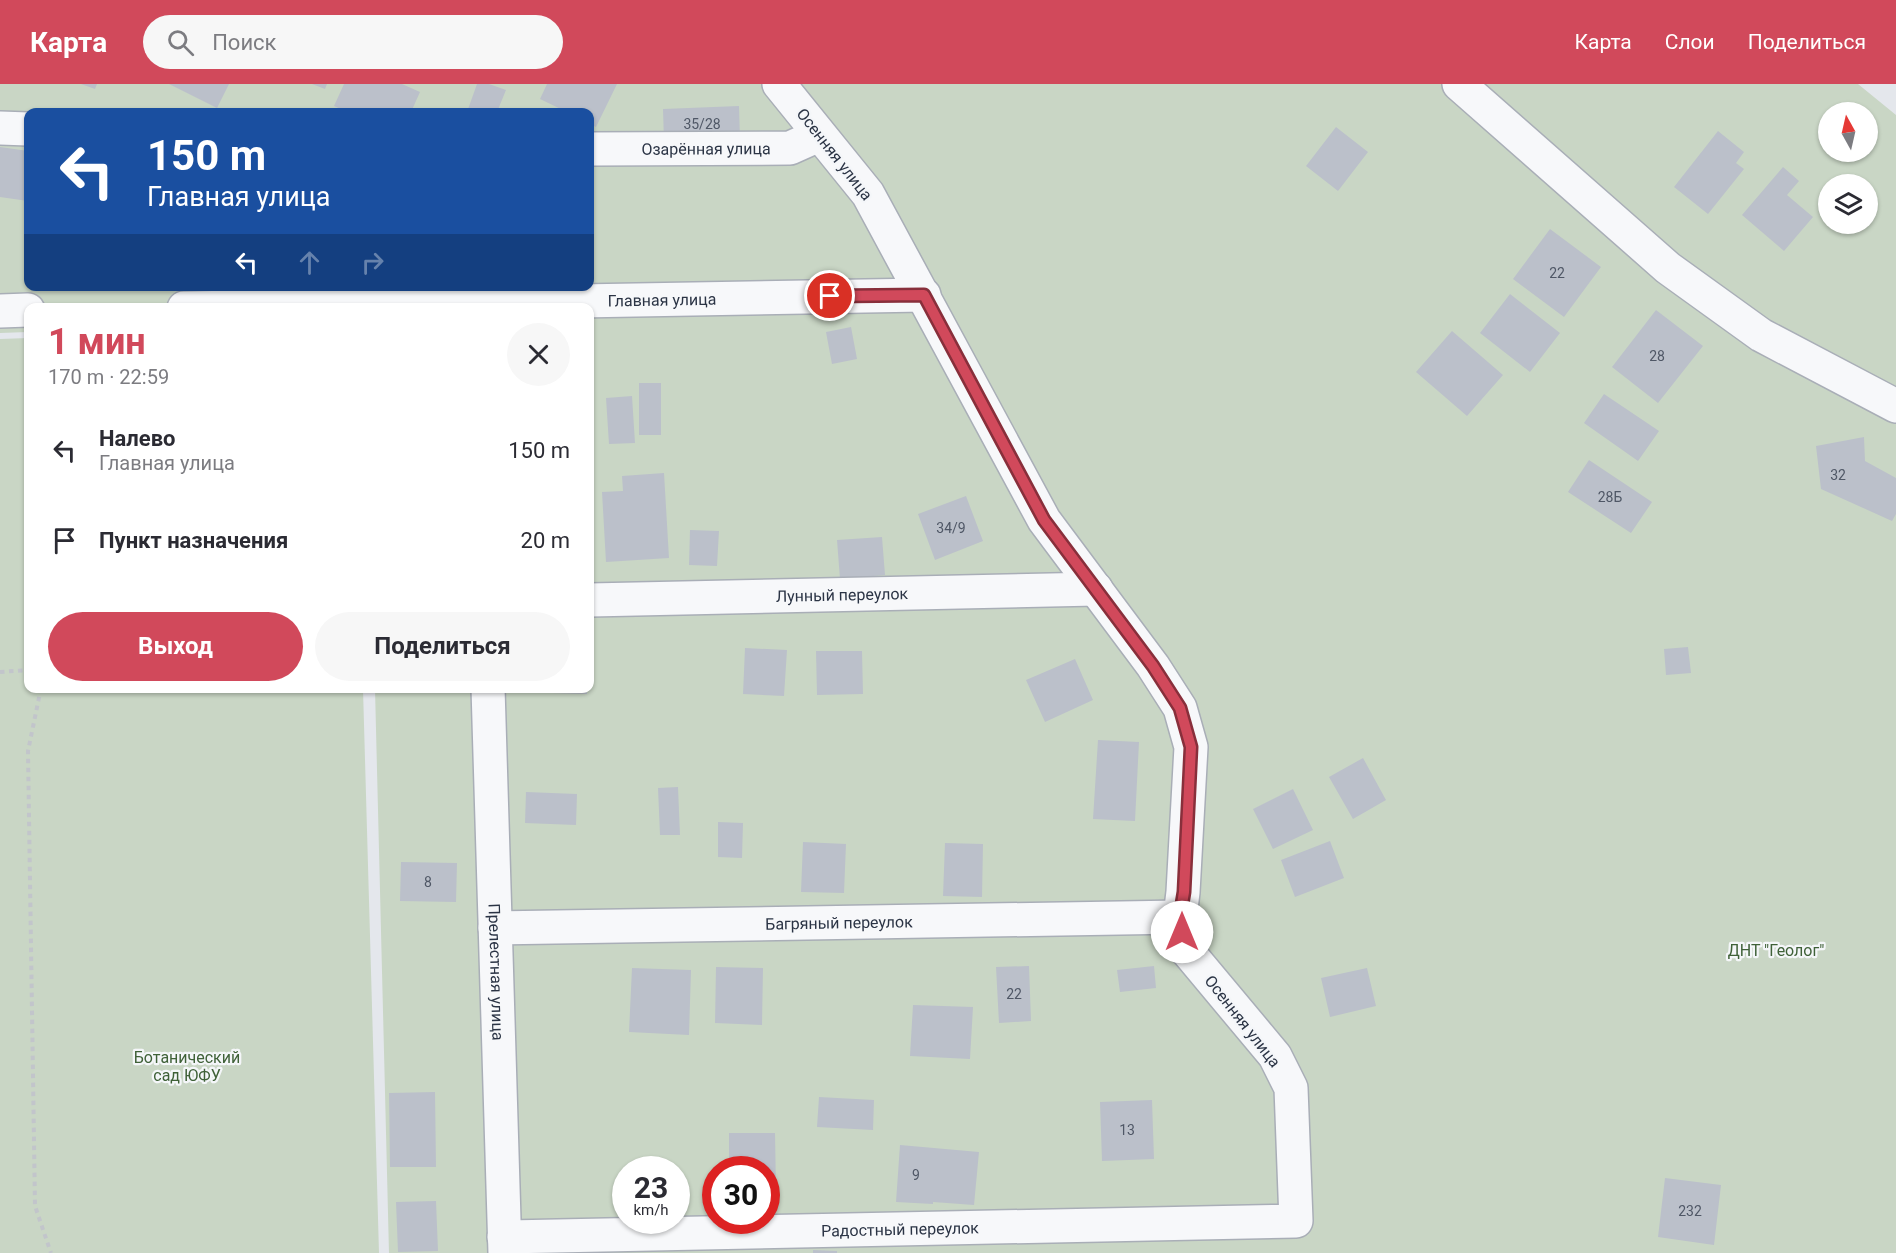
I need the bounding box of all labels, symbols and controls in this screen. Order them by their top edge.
search box [143,15,563,69]
text: Карта [30,26,107,59]
icon: search [164,26,197,59]
text: Поиск [212,30,277,55]
text: Карта [1575,30,1632,54]
text: Слои [1665,30,1715,54]
text: Поделиться [1748,30,1866,54]
north arrow [1818,102,1878,162]
map controls [1818,102,1878,234]
street label: Осенняя улица [793,104,877,204]
house number: 35/28 [683,116,721,132]
text: 150 m [147,131,266,180]
icon: left [48,132,126,210]
street label: Озарённая улица [641,139,771,159]
button: layers [1818,174,1878,234]
text: Главная улица [147,181,330,213]
icon: left [230,246,263,279]
icon: ahead [293,246,326,279]
icon: right [356,246,389,279]
house number: 22 [1549,265,1565,281]
pin [804,270,855,321]
icon: arrive [813,279,846,312]
street label: Главная улица [607,290,716,311]
text: 1 мин [48,321,146,363]
button: close [507,323,570,386]
house number: 28 [1649,348,1665,364]
text: 170 m · 22:59 [48,365,169,389]
text: Налево [99,426,176,451]
icon: left [48,434,81,467]
text: 150 m [508,438,570,463]
text: Главная улица [99,451,235,475]
house number: 32 [1830,467,1846,483]
house number: 28Б [1598,489,1622,505]
house number: 34/9 [936,520,966,536]
icon: arrive [48,524,81,557]
text: Пункт назначения [99,528,288,553]
text: 20 m [521,528,570,553]
street label: Лунный переулок [776,584,909,606]
button: Выход [48,612,303,681]
button: Поделиться [315,612,570,681]
house number: 8 [424,874,432,890]
position arrow [1150,900,1214,964]
street label: Прелестная улица [484,903,508,1041]
street label: Багряный переулок [765,912,913,934]
park label: ДНТ "Геолог" [1728,941,1824,960]
street label: Осенняя улица [1201,971,1285,1071]
house number: 22 [1006,986,1022,1002]
park label: Ботанический сад ЮФУ [134,1048,240,1085]
house number: 13 [1119,1122,1135,1138]
speed limit sign: 30 [702,1156,780,1234]
house number: 9 [912,1167,920,1183]
text: 23 [634,1170,668,1205]
text: km/h [633,1201,669,1219]
house number: 232 [1678,1203,1702,1219]
street label: Радостный переулок [821,1218,979,1241]

